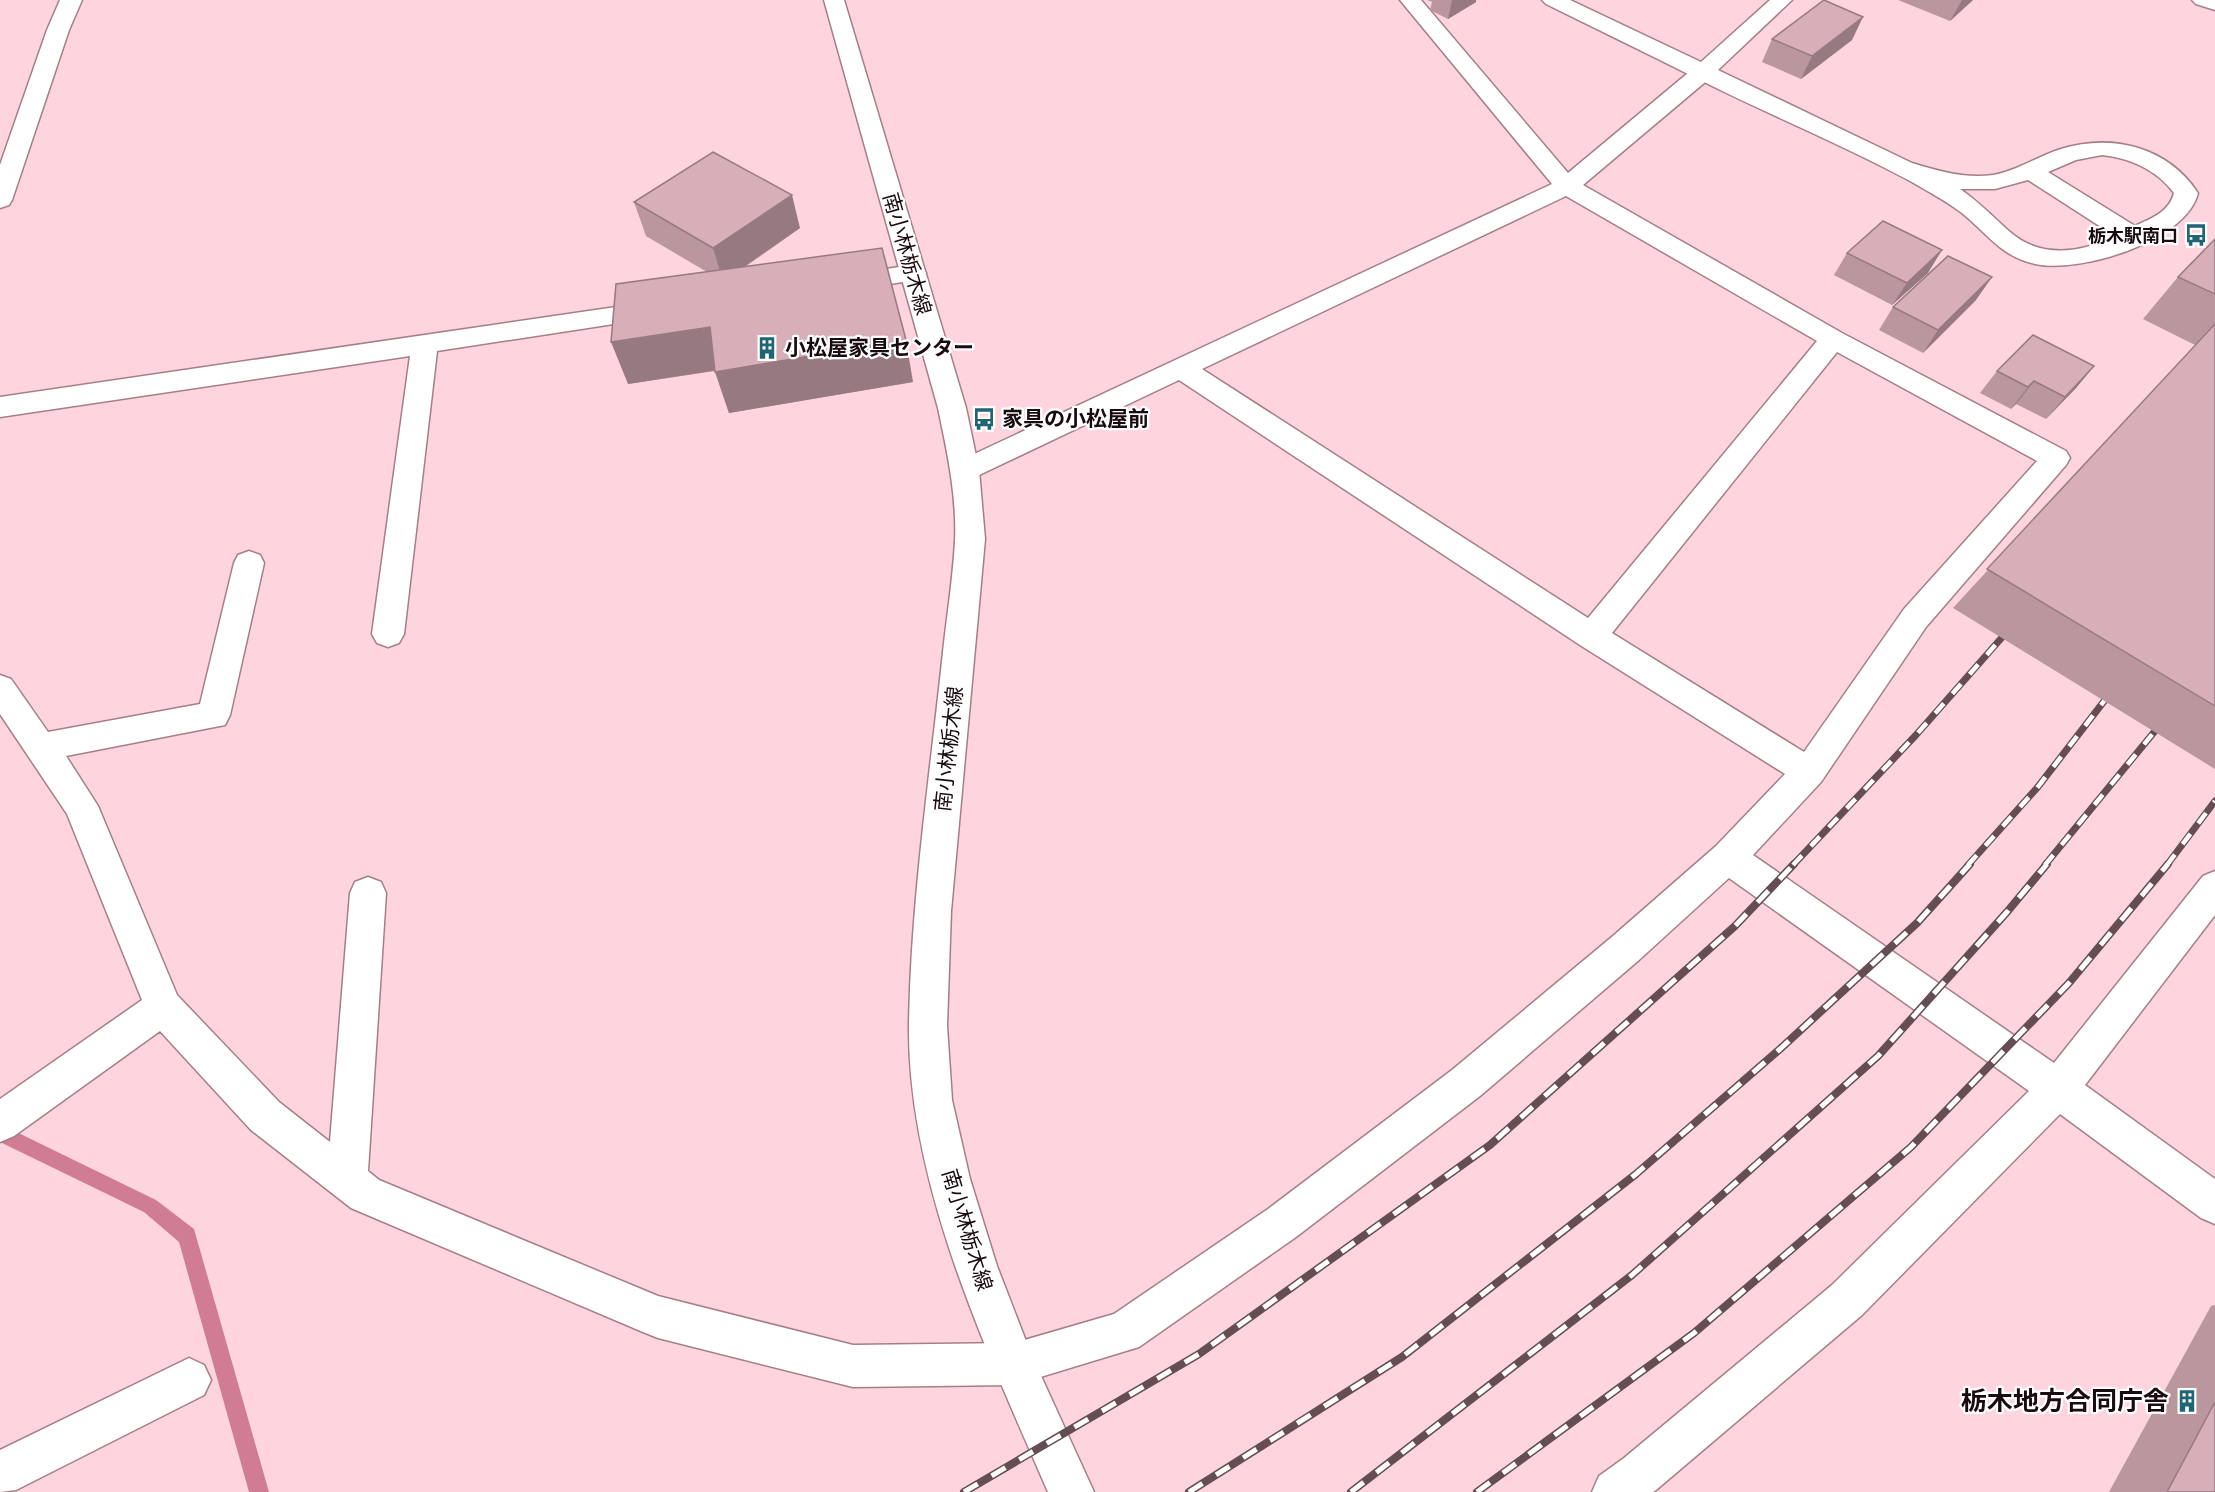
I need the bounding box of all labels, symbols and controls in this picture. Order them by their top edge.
street label: 南小林栃木線 [878,190,936,318]
bus stop icon: 栃木駅南口 [2183,222,2209,248]
place label: 栃木駅南口 [2088,225,2178,246]
building icon: 小松屋家具センター [754,335,780,361]
place label: 小松屋家具センター [785,336,974,360]
bus stop icon: 家具の小松屋前 [971,406,997,432]
place label: 家具の小松屋前 [1002,407,1149,431]
street label: 南小林栃木線 [930,685,968,813]
street label: 南小林栃木線 [937,1166,997,1294]
place label: 栃木地方合同庁舎 [1961,1386,2169,1416]
building icon: 栃木地方合同庁舎 [2174,1388,2200,1414]

